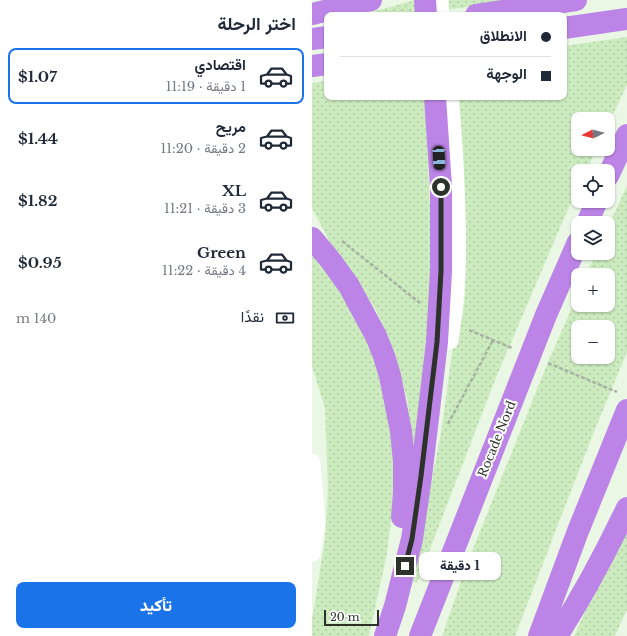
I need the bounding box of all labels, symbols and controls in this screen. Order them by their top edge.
text: اختر الرحلة [217,13,296,35]
text: الانطلاق [480,26,527,45]
text: اقتصادي [194,55,246,74]
icon: car [258,58,294,94]
text: الوجهة [486,64,527,83]
text: $1.07 [18,67,57,86]
text: 1 دقيقة · 11:19 [166,78,246,95]
north arrow [571,112,615,156]
map controls [571,112,615,364]
text: مريح [216,117,246,136]
icon: car [258,120,294,156]
text: $1.44 [18,129,58,148]
text: 2 دقيقة · 11:20 [160,140,246,157]
car [432,146,446,170]
button: locate [571,164,615,208]
route start [432,178,450,196]
text: XL [222,181,246,200]
icon: car [258,182,294,218]
text: $1.82 [18,191,57,210]
text: 3 دقيقة · 11:21 [164,200,246,217]
button: layers [571,216,615,260]
text: Green [197,243,246,262]
icon: car [258,244,294,280]
text: $0.95 [18,253,62,272]
text: 4 دقيقة · 11:22 [162,262,246,279]
button: + [571,268,615,312]
text: نقدًا [241,307,264,326]
icon: cash [274,307,296,329]
text: 140 m [16,310,56,327]
button: − [571,320,615,364]
street label: Rocade Nord [474,399,519,479]
callout: 1 دقيقة [419,552,501,580]
route end [396,557,414,575]
text: 1 دقيقة [440,557,480,574]
button: تأكيد [16,582,296,628]
scale bar [324,608,379,627]
text: 20 m [330,610,360,624]

